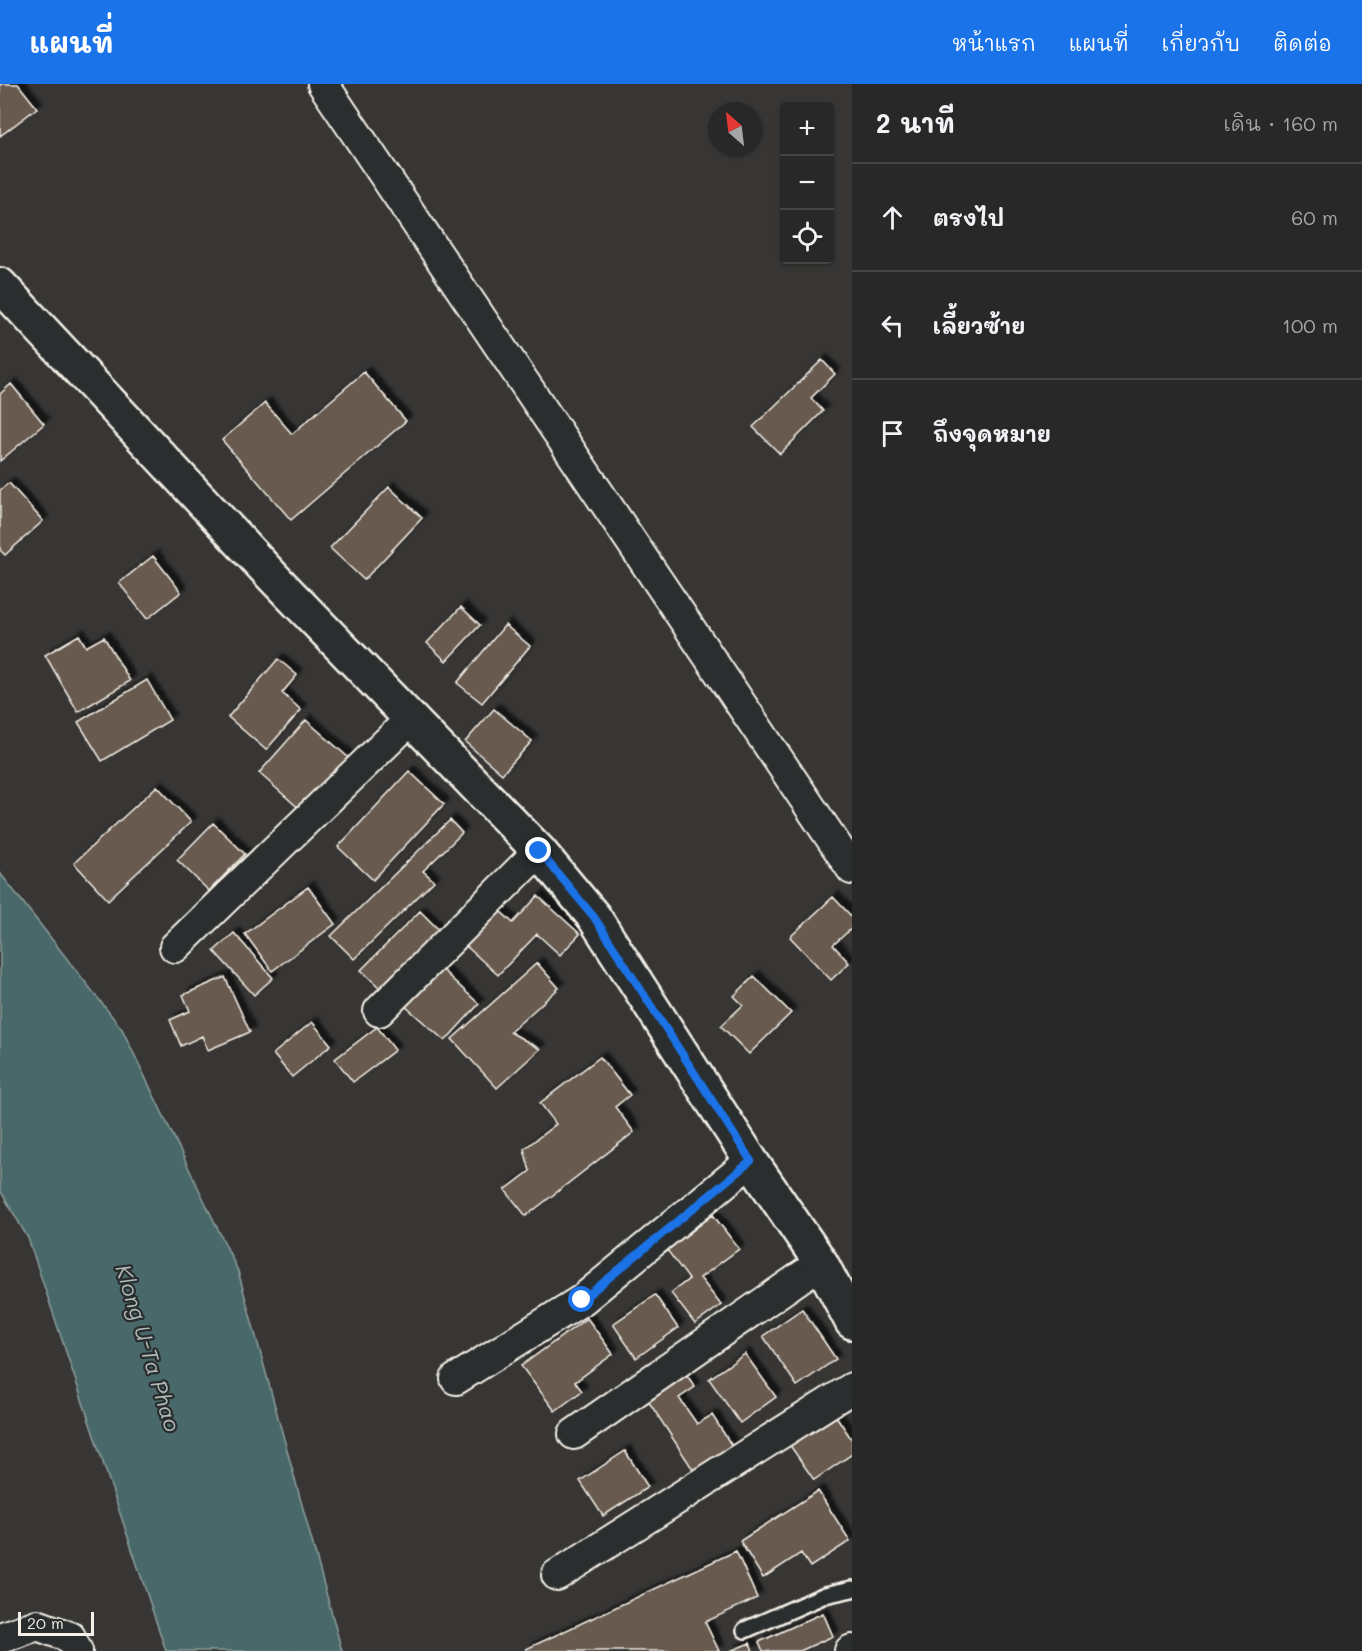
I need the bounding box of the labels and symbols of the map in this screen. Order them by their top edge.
north arrow [708,102,762,156]
route end [525,837,551,863]
water label: Klong U-Ta Phao [109,1261,188,1435]
route start [568,1286,594,1312]
scale bar [18,1609,94,1636]

